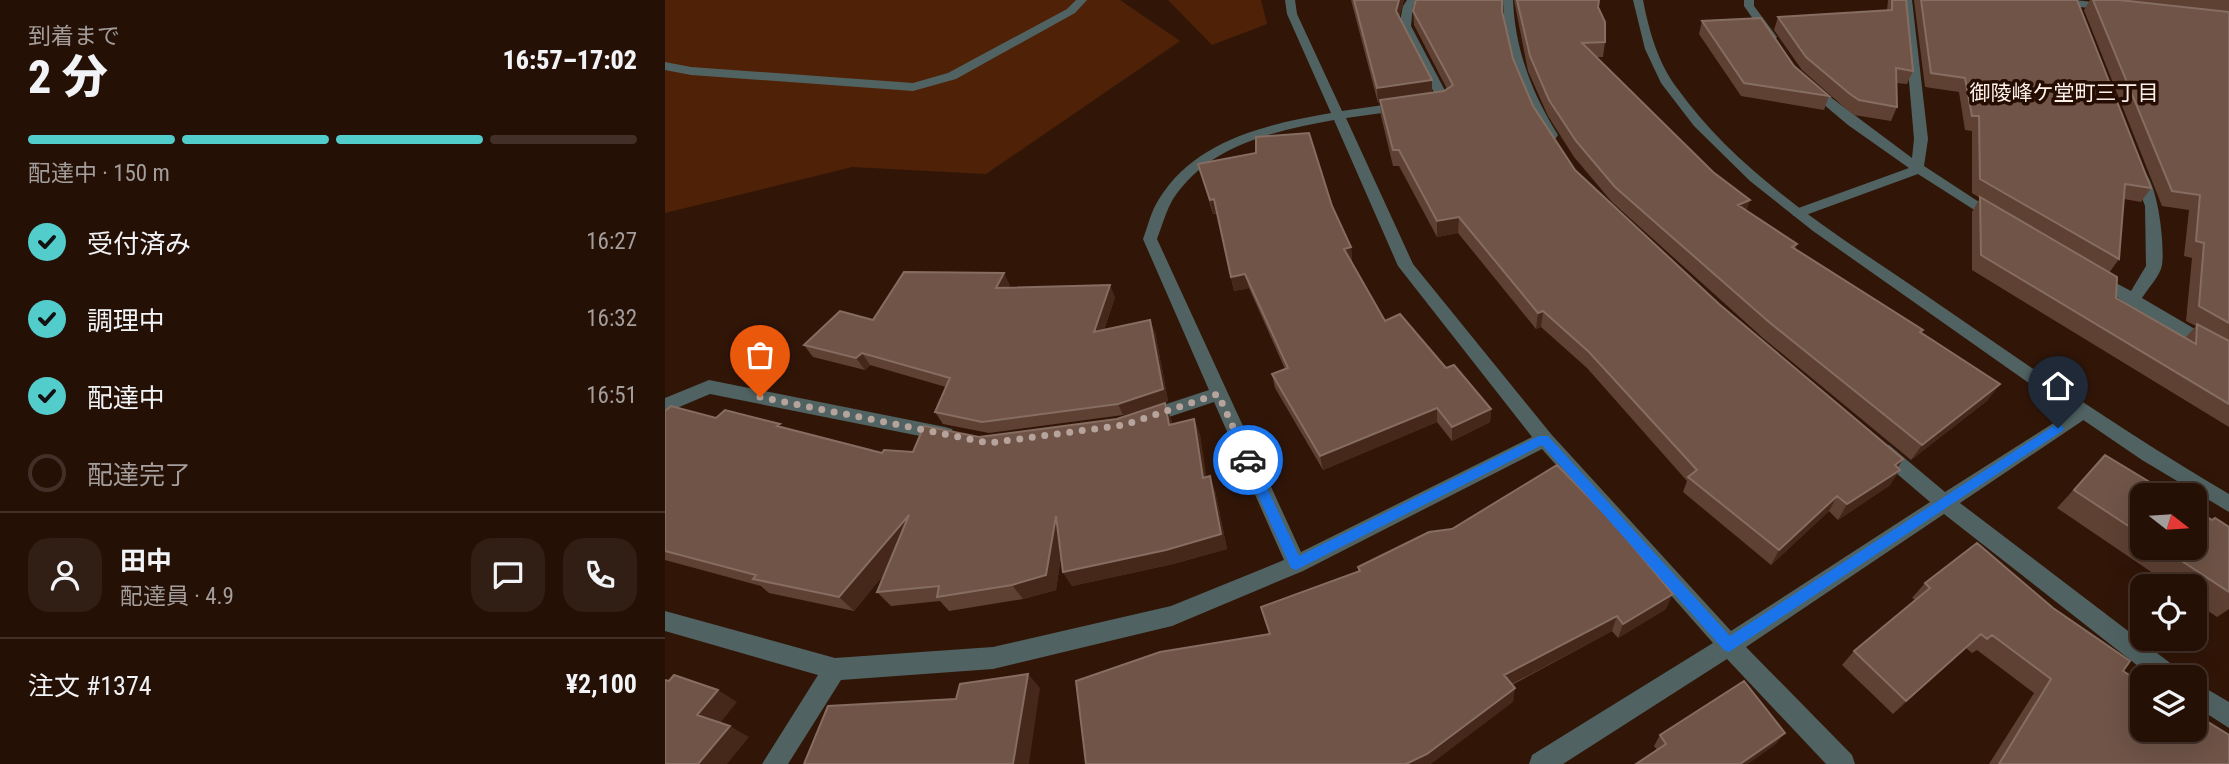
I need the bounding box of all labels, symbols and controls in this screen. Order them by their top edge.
text: 到着まで [28,23,120,50]
text: 16:57–17:02 [503,45,637,75]
text: 2 分 [28,50,108,104]
district label: 御陵峰ケ堂町三丁目 [1970,81,2159,105]
text: 配達中 · 150 m [28,160,170,187]
icon: check [28,223,66,261]
text: 16:27 [586,228,637,255]
text: 受付済み [87,229,191,259]
icon: check [28,300,66,338]
text: 16:32 [586,305,637,332]
text: 調理中 [87,306,165,336]
pin [730,325,790,397]
icon: bag [741,336,779,374]
pin [2028,356,2088,428]
icon: home [2039,367,2077,405]
icon: check [28,377,66,415]
text: 16:51 [586,382,637,409]
text: 配達中 [87,383,165,413]
courier [1213,425,1283,495]
icon: car [1229,441,1267,479]
text: 配達完了 [87,460,191,490]
north arrow [2130,483,2207,560]
map controls [2130,483,2207,742]
button: person [28,538,102,612]
button: chat [471,538,545,612]
button: phone [563,538,637,612]
text: 田中 [120,546,172,576]
button: locate [2130,574,2207,651]
text: 配達員 · 4.9 [120,583,234,610]
button: layers [2130,665,2207,742]
text: ¥2,100 [566,669,637,699]
text: 注文 #1374 [28,671,152,701]

